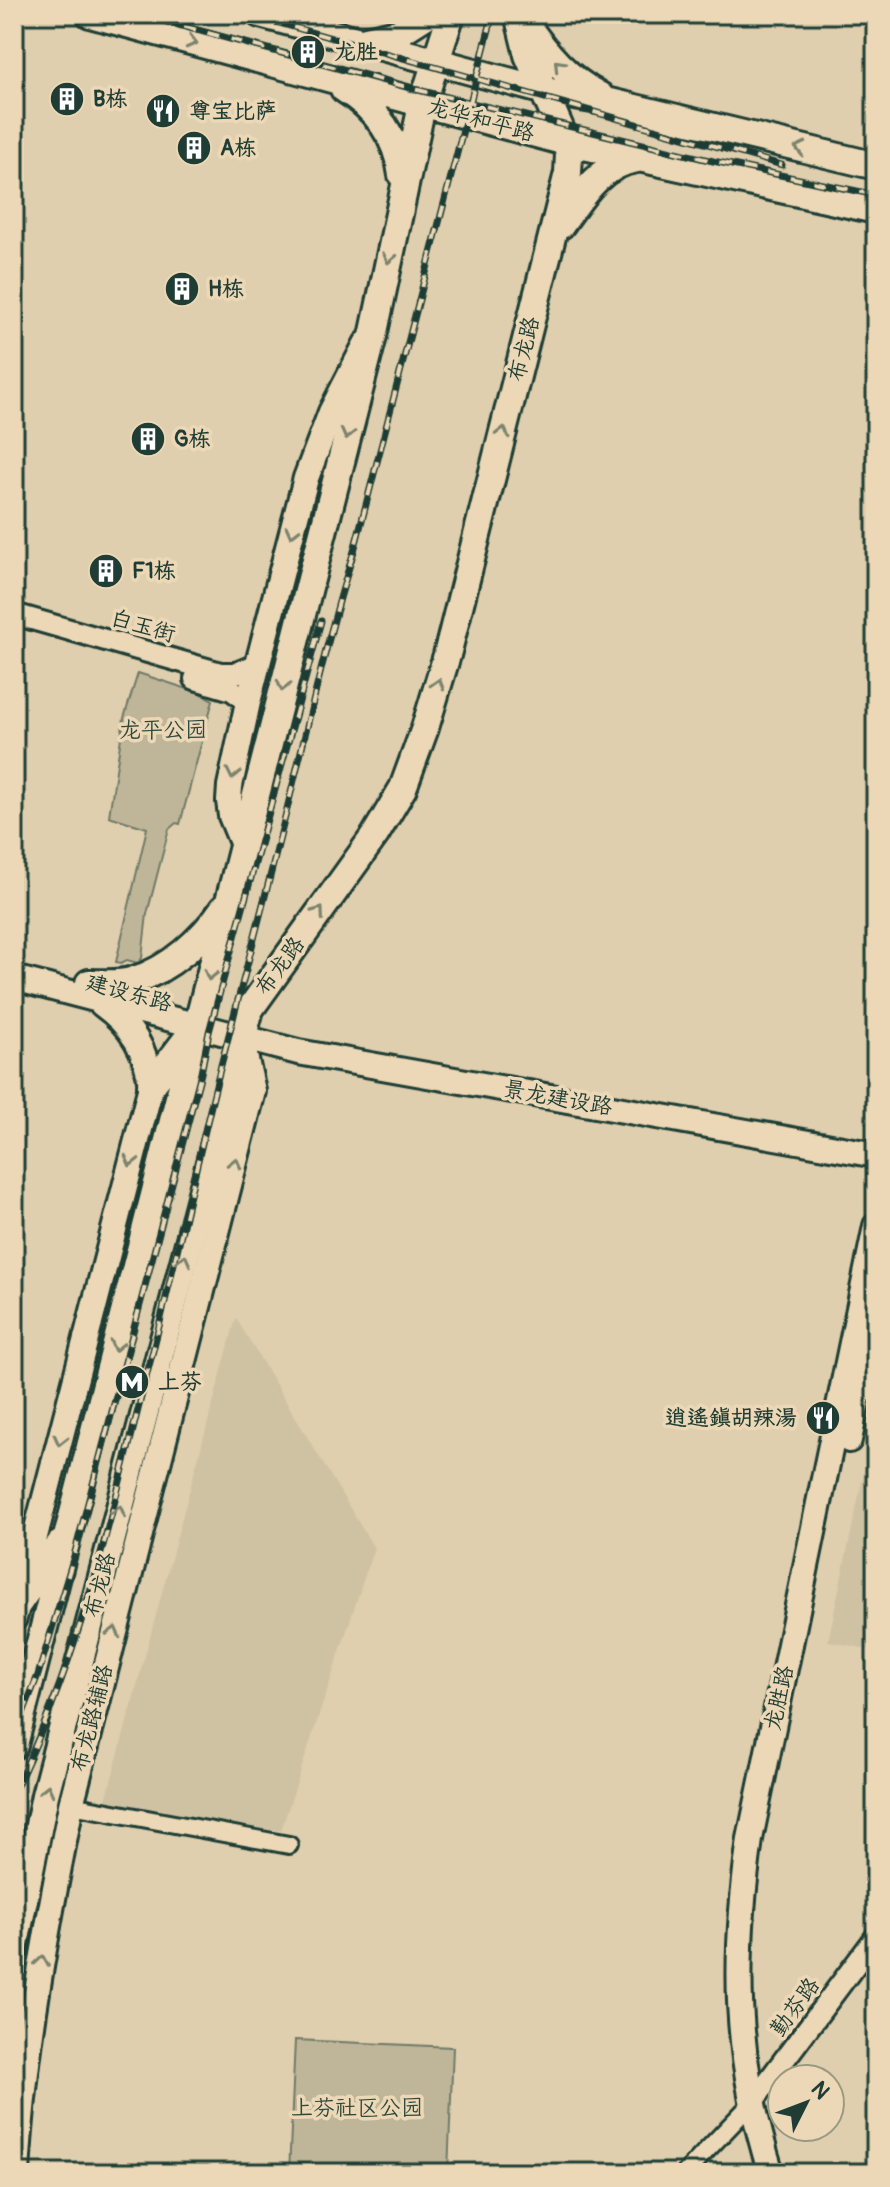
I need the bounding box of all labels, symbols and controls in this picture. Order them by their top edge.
one-way arrow [184,33,198,49]
building icon: 龙胜 [289,33,327,71]
place label: 龙胜 [334,38,378,66]
one-way arrow [553,60,568,74]
building icon: B栋 [48,80,86,118]
place label: B栋 [93,85,127,113]
restaurant icon: 尊宝比萨 [144,92,182,130]
street label: 龙华和平路 [424,92,538,148]
place label: 尊宝比萨 [189,97,277,125]
building icon: A栋 [175,129,213,167]
place label: A栋 [220,134,256,162]
one-way arrow [794,140,807,157]
one-way arrow [381,252,398,265]
building icon: H栋 [163,270,201,308]
place label: H栋 [208,275,244,303]
street label: 布龙路 [502,314,546,384]
building icon: G栋 [129,420,167,458]
place label: G栋 [174,425,211,453]
one-way arrow [494,426,511,440]
one-way arrow [340,427,357,441]
one-way arrow [285,525,302,539]
building icon: F1栋 [87,552,125,590]
place label: F1栋 [132,557,176,585]
street label: 白玉街 [107,603,179,649]
one-way arrow [429,678,445,692]
one-way arrow [276,679,293,693]
park label: 龙平公园 [119,716,207,744]
one-way arrow [225,767,242,781]
one-way arrow [309,906,323,921]
street label: 布龙路 [249,931,311,1001]
street label: 建设东路 [83,968,175,1018]
one-way arrow [203,968,220,981]
street label: 景龙建设路 [501,1075,615,1121]
one-way arrow [124,1154,141,1168]
one-way arrow [225,1157,242,1171]
one-way arrow [175,1253,192,1267]
one-way arrow [108,1338,125,1352]
metro station icon: 上芬 [113,1363,151,1401]
place label: 上芬 [158,1368,202,1396]
restaurant icon: 逍遙鎮胡辣湯 [804,1399,842,1437]
place label: 逍遙鎮胡辣湯 [665,1404,797,1432]
one-way arrow [52,1433,69,1447]
one-way arrow [110,1505,127,1519]
street label: 布龙路 [78,1550,122,1620]
one-way arrow [104,1625,121,1639]
street label: 布龙路辅路 [65,1661,119,1775]
street label: 龙胜路 [758,1663,800,1733]
one-way arrow [37,1784,54,1797]
one-way arrow [32,1954,49,1968]
street label: 勤芬路 [764,1972,826,2042]
north arrow [766,2063,846,2143]
text: N [805,2075,836,2105]
park label: 上芬社区公园 [291,2094,423,2122]

